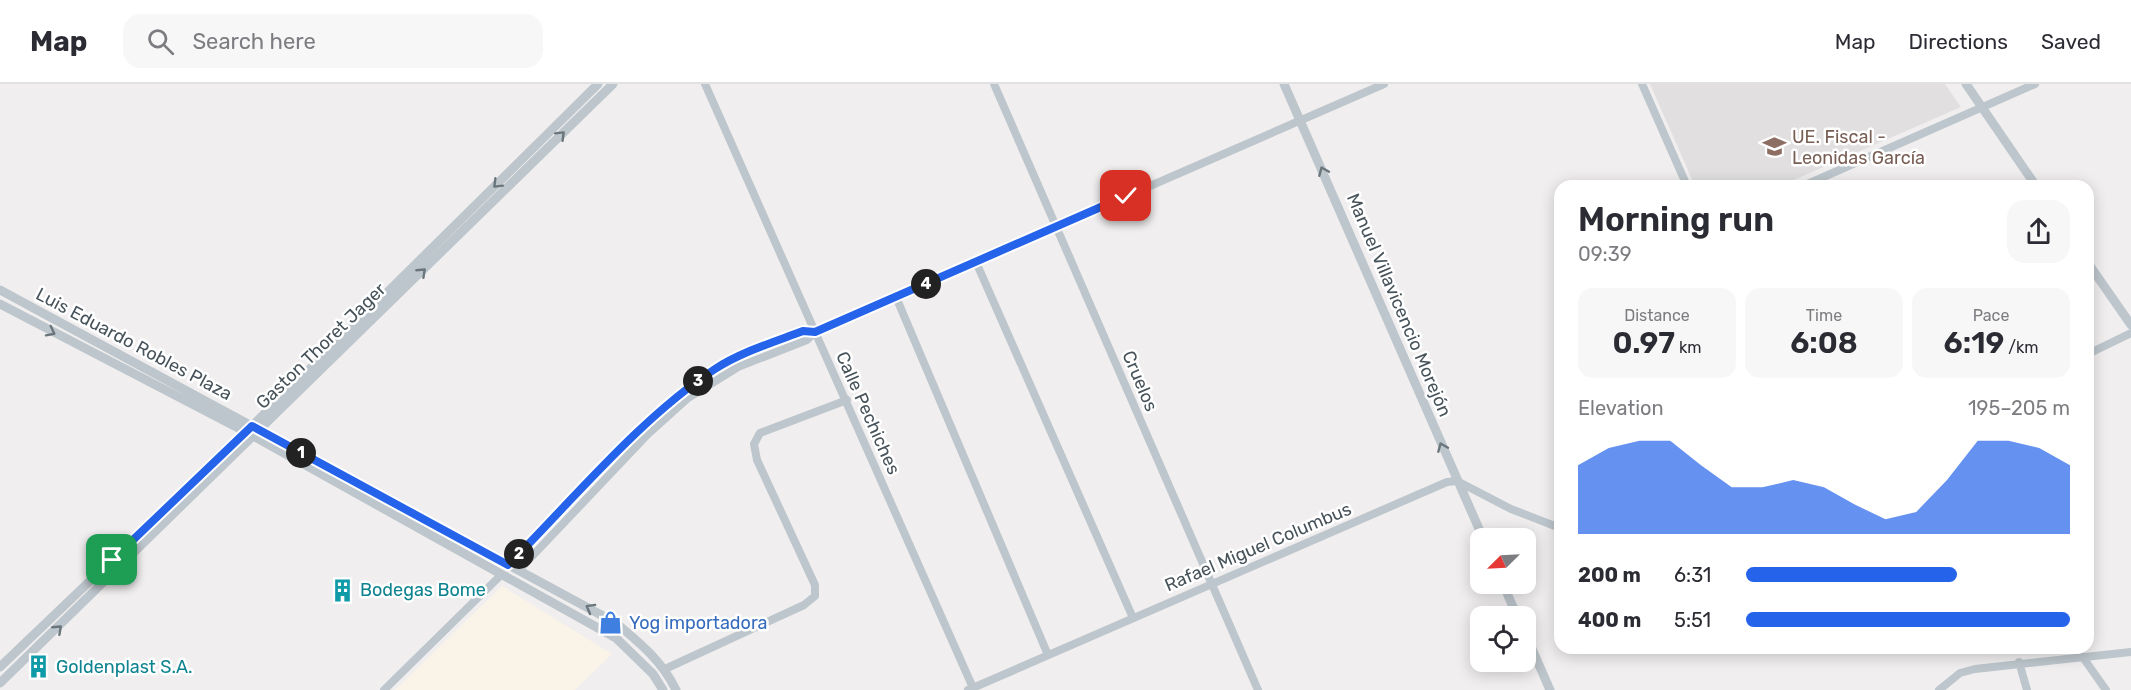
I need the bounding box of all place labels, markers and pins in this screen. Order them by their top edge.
place label: UE. Fiscal - Leonidas García [1792,126,1925,169]
school or university icon: UE. Fiscal - Leonidas García [1761,134,1787,160]
pin [1100,170,1151,221]
pin: 4 [911,269,941,299]
pin: 3 [683,366,713,396]
pin: 1 [286,438,316,468]
pin [86,534,137,585]
pin: 2 [504,539,534,569]
building icon: Bodegas Bome [329,577,355,603]
place label: Bodegas Bome [360,579,486,601]
shop icon: Yog importadora [598,610,624,636]
place label: Yog importadora [629,612,768,634]
building icon: Goldenplast S.A. [25,654,51,680]
place label: Goldenplast S.A. [56,656,193,678]

